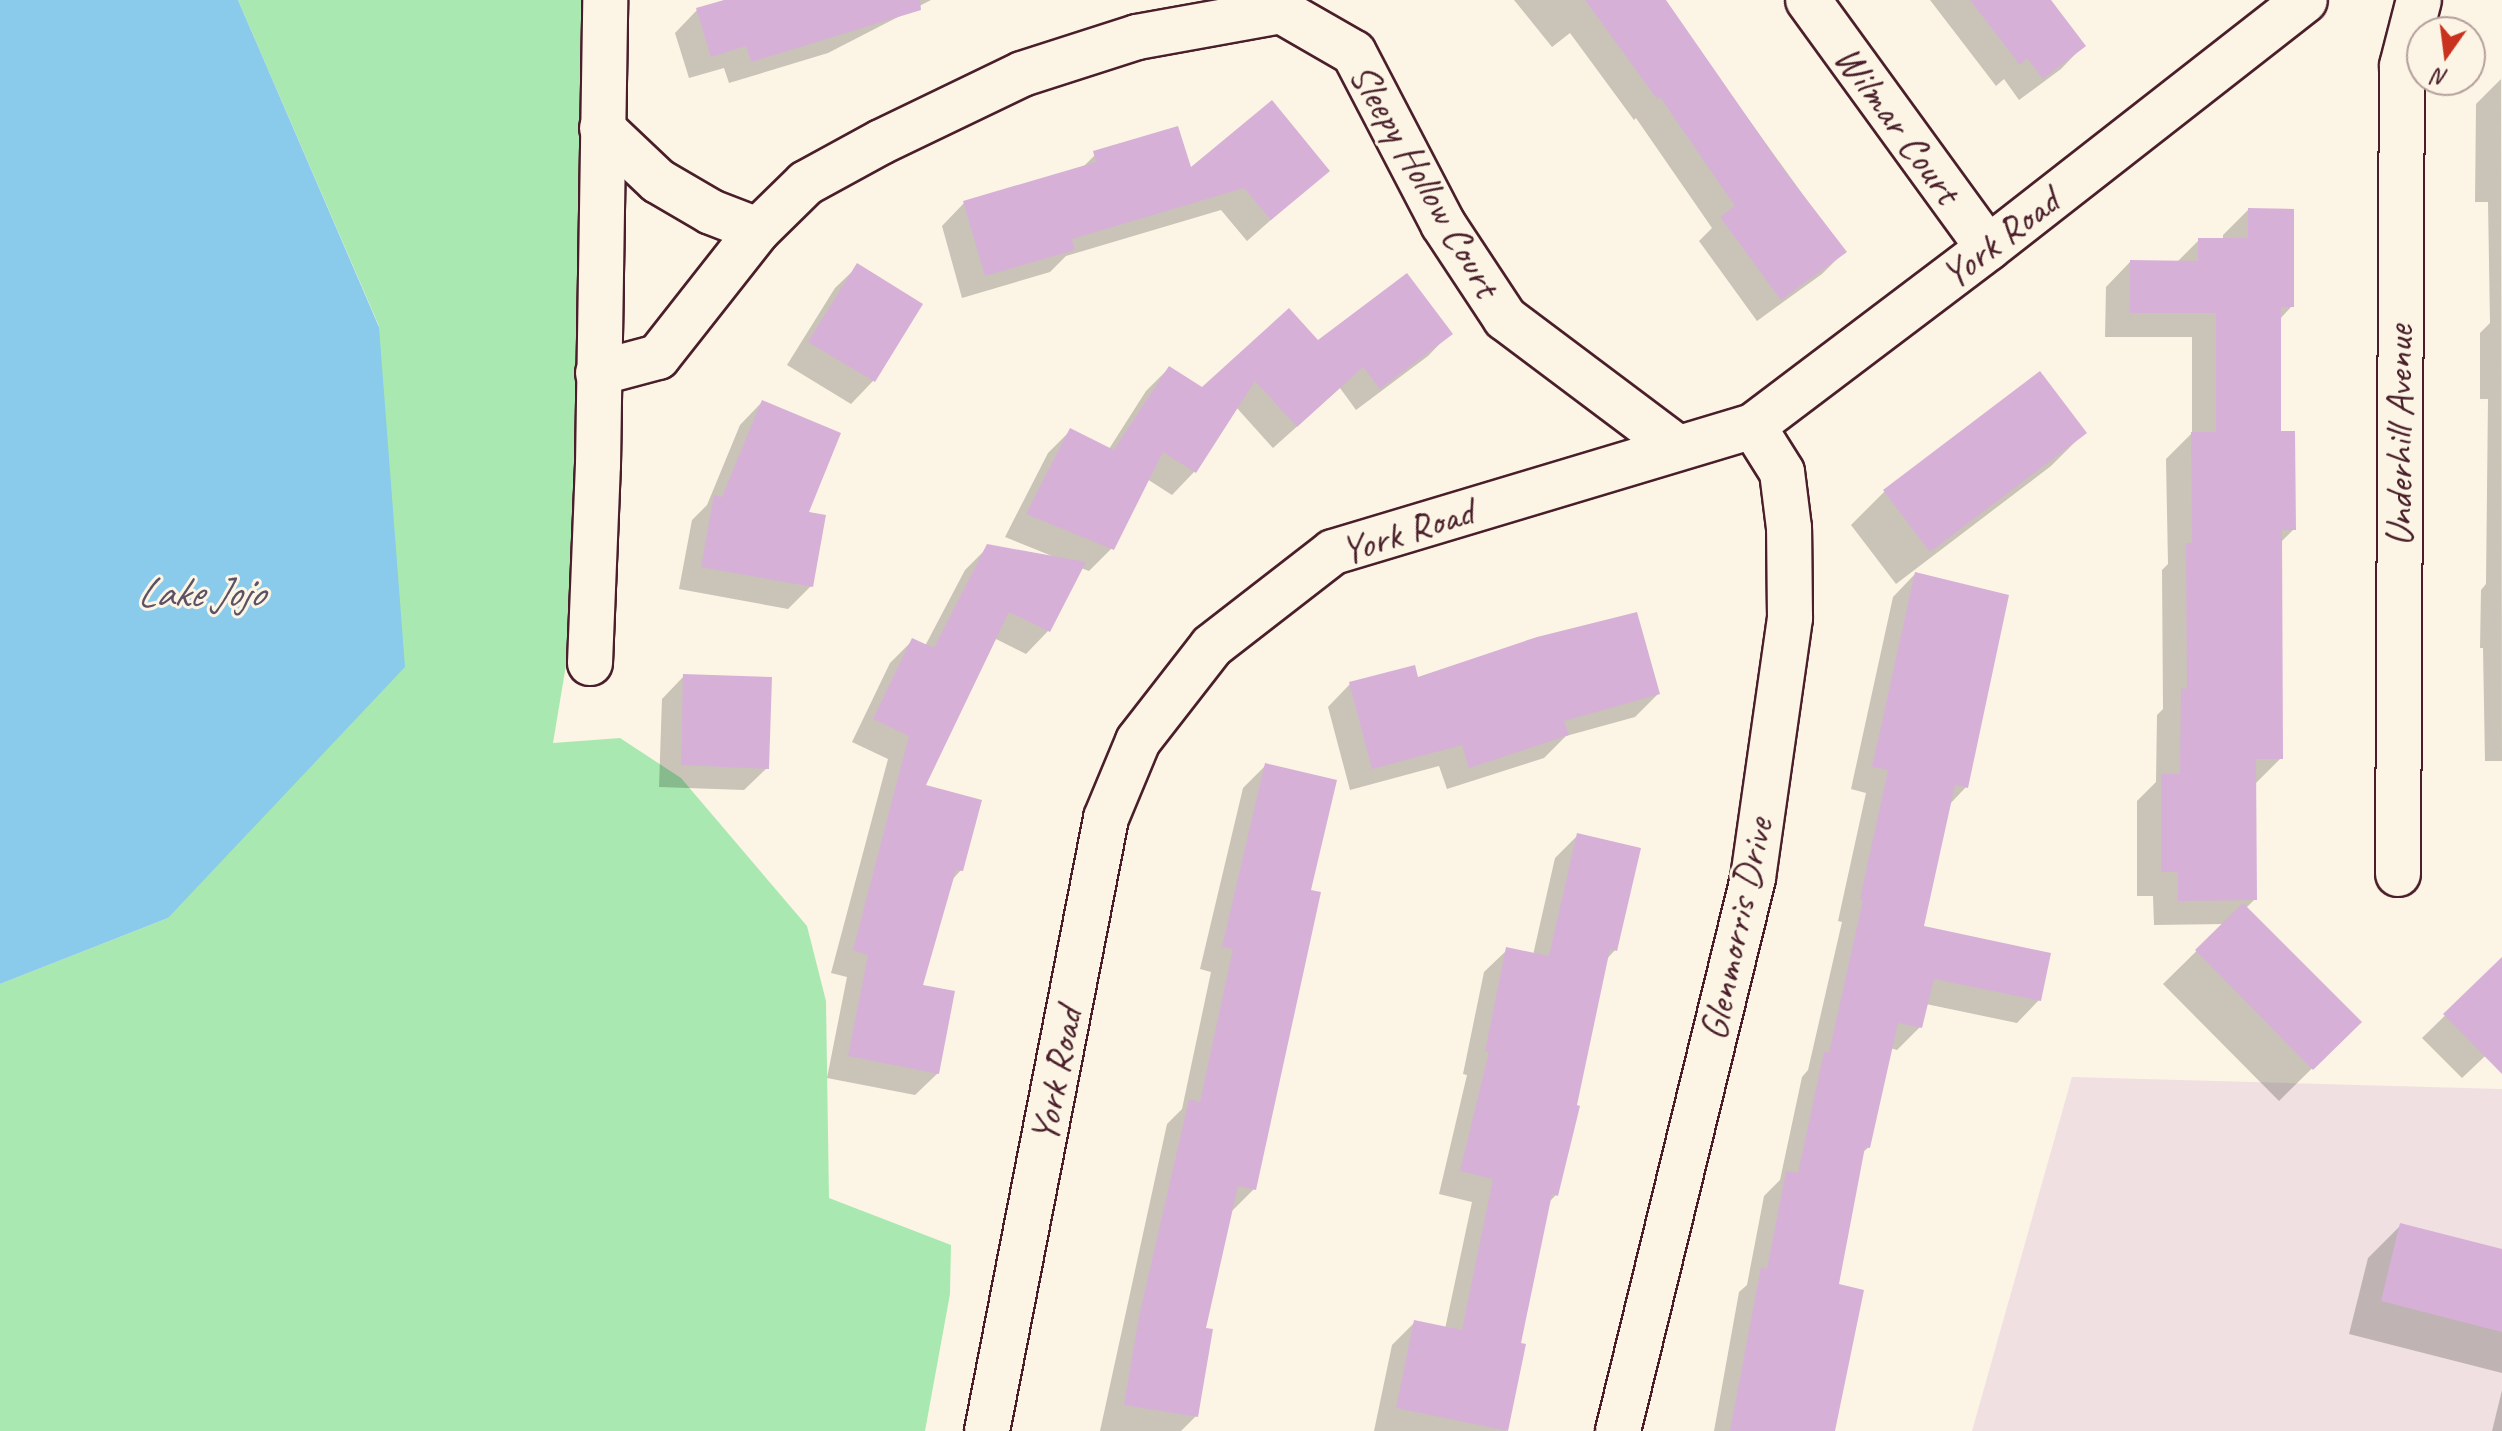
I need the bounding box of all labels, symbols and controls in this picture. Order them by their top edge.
north arrow [2406,16,2486,96]
street label: Wilmar Court [1824,35,1972,213]
street label: Sleepy Hollow Court [1339,55,1511,305]
text: N [2431,62,2451,93]
street label: York Road [1931,177,2069,299]
street label: Underhill Avenue [2375,325,2423,547]
street label: York Road [1334,487,1480,575]
water label: Lake Jojo [137,568,263,618]
street label: Glenmorris Drive [1689,814,1783,1044]
street label: York Road [1019,1003,1093,1147]

